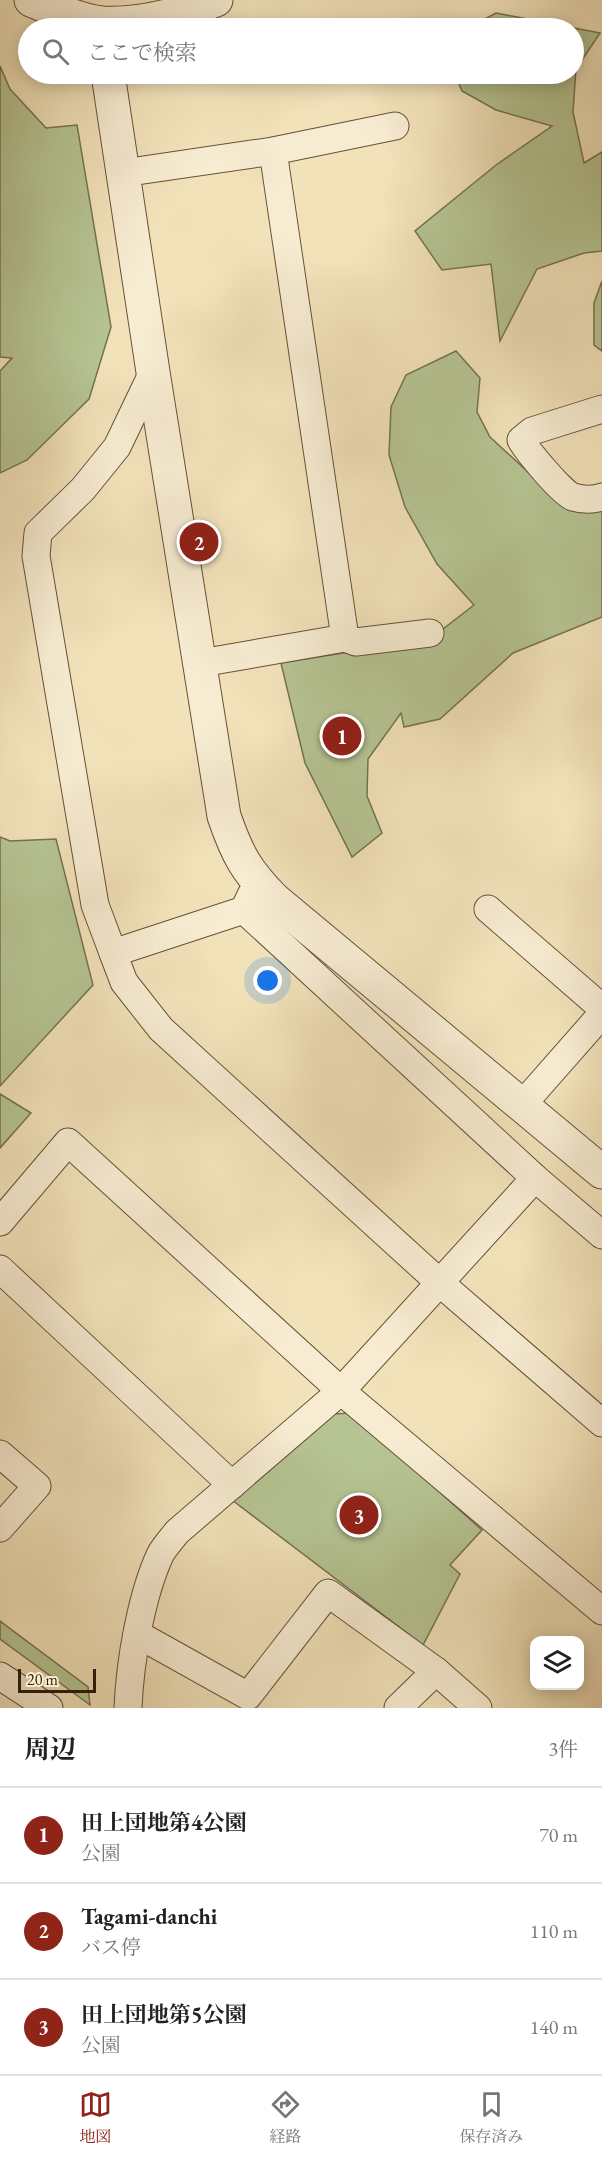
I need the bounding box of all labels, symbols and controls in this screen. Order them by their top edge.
search box [18,18,584,84]
icon: search [39,35,72,68]
text: ここで検索 [87,38,197,67]
pin: 2 [180,520,218,564]
pin: 1 [322,714,362,758]
your location [253,966,282,995]
pin: 3 [340,1492,378,1538]
map controls [530,1636,584,1690]
button: layers [530,1636,584,1690]
scale bar [18,1666,96,1694]
text: 20 m [27,1669,58,1690]
text: 周辺 [24,1732,76,1766]
text: 3件 [548,1736,578,1762]
text: 田上団地第4公園 [81,1808,247,1837]
text: 1 [38,1822,49,1848]
text: 70 m [539,1822,578,1848]
text: 公園 [81,1840,121,1866]
text: Tagami-danchi [81,1902,217,1931]
text: 2 [38,1918,49,1944]
text: 110 m [530,1918,578,1944]
text: バス停 [81,1934,141,1960]
text: 田上団地第5公園 [81,2000,247,2029]
text: 3 [38,2014,49,2040]
text: 140 m [530,2014,578,2040]
text: 公園 [81,2032,121,2058]
tab: 地図 [79,2088,112,2147]
tab: 経路 [269,2088,302,2147]
tab: 保存済み [459,2088,523,2147]

